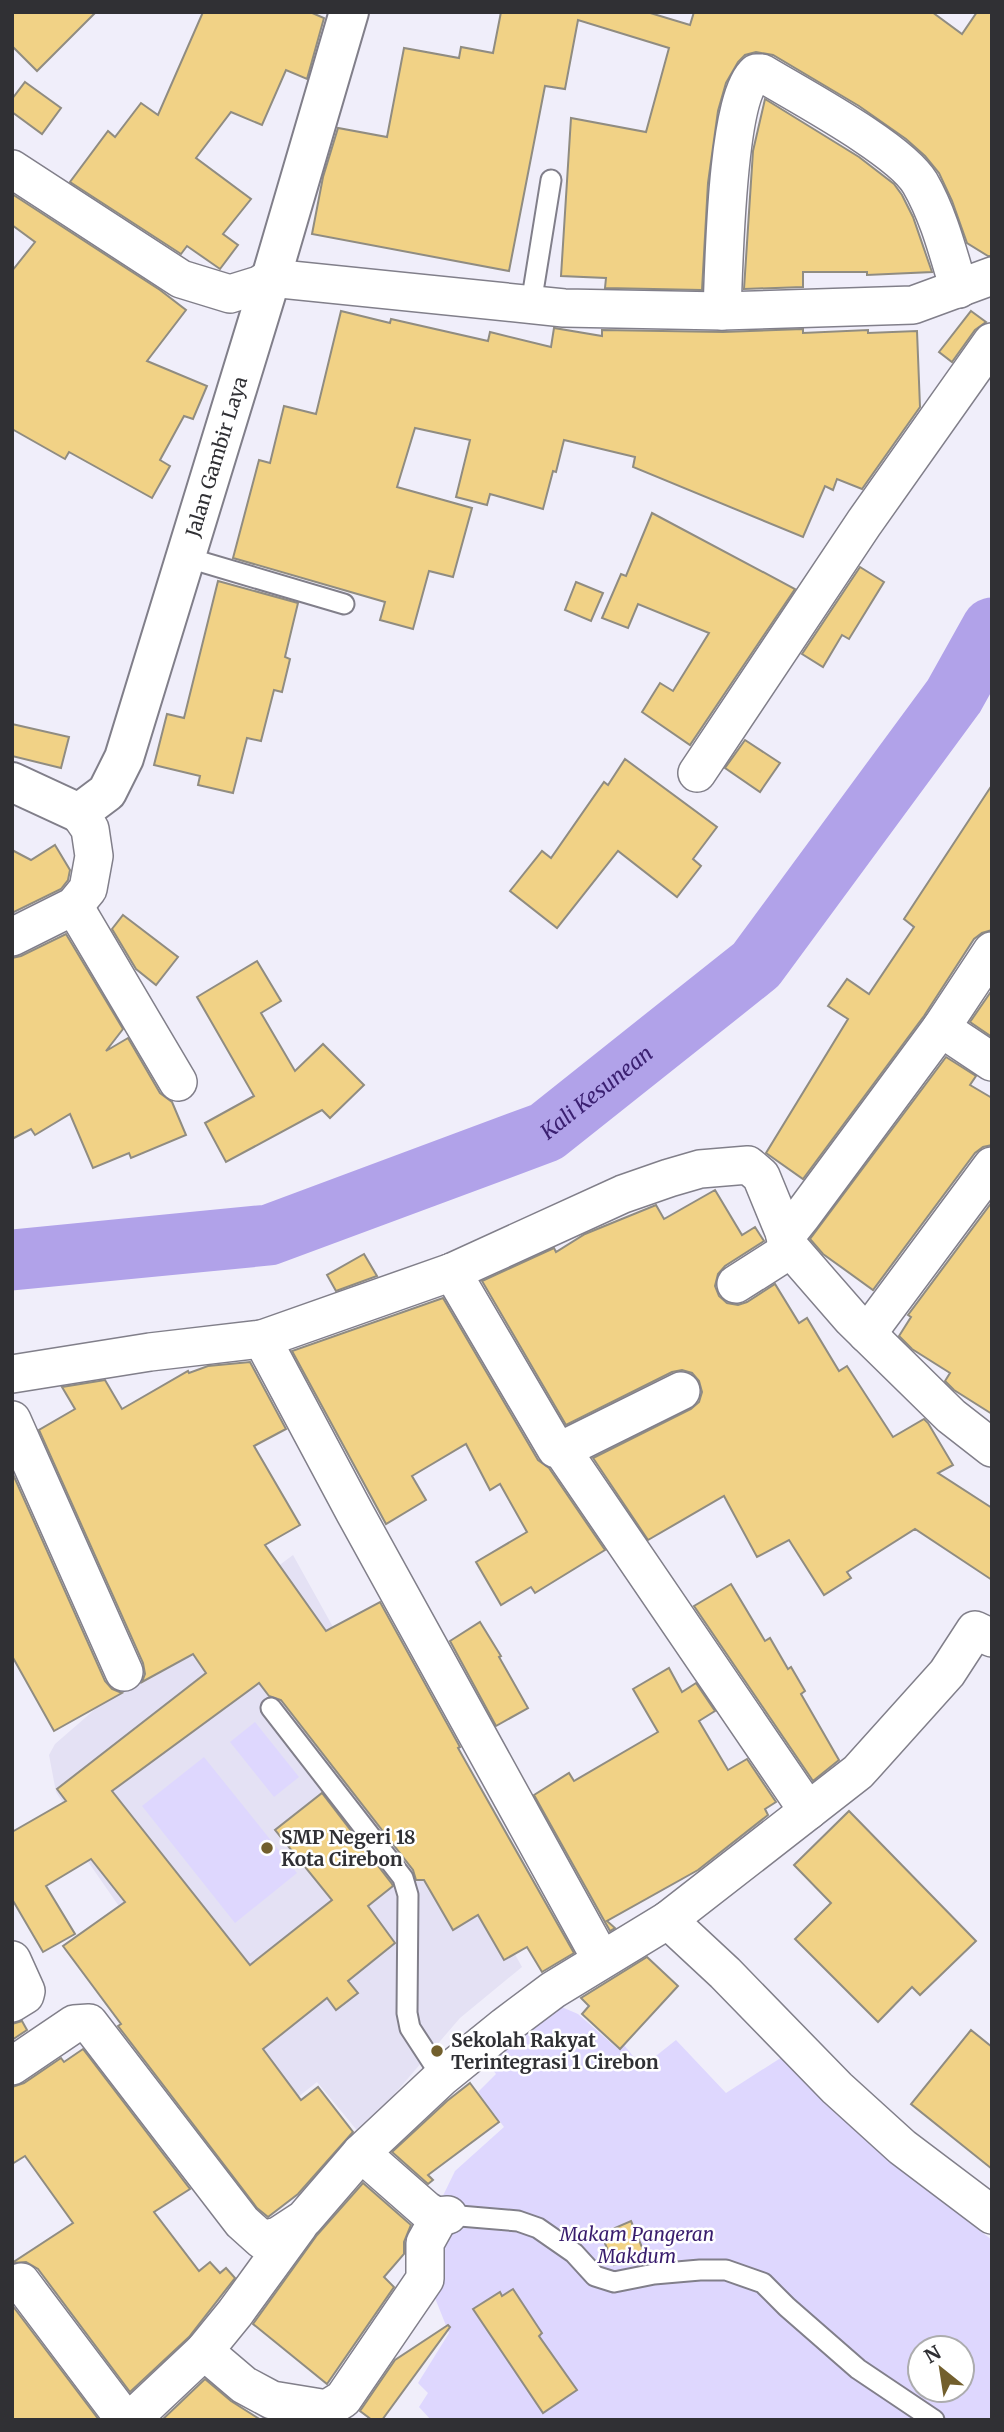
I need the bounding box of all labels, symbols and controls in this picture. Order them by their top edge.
street label: Jalan Gambir Laya [180,374,252,541]
water label: Kali Kesunean [534,1039,658,1145]
place label: SMP Negeri 18 Kota Cirebon [281,1825,416,1871]
marker: SMP Negeri 18 Kota Cirebon [259,1840,275,1856]
place label: Sekolah Rakyat Terintegrasi 1 Cirebon [451,2028,659,2074]
marker: Sekolah Rakyat Terintegrasi 1 Cirebon [429,2043,445,2059]
park label: Makam Pangeran Makdum [559,2222,714,2268]
north arrow [906,2334,976,2404]
text: N [920,2340,945,2368]

